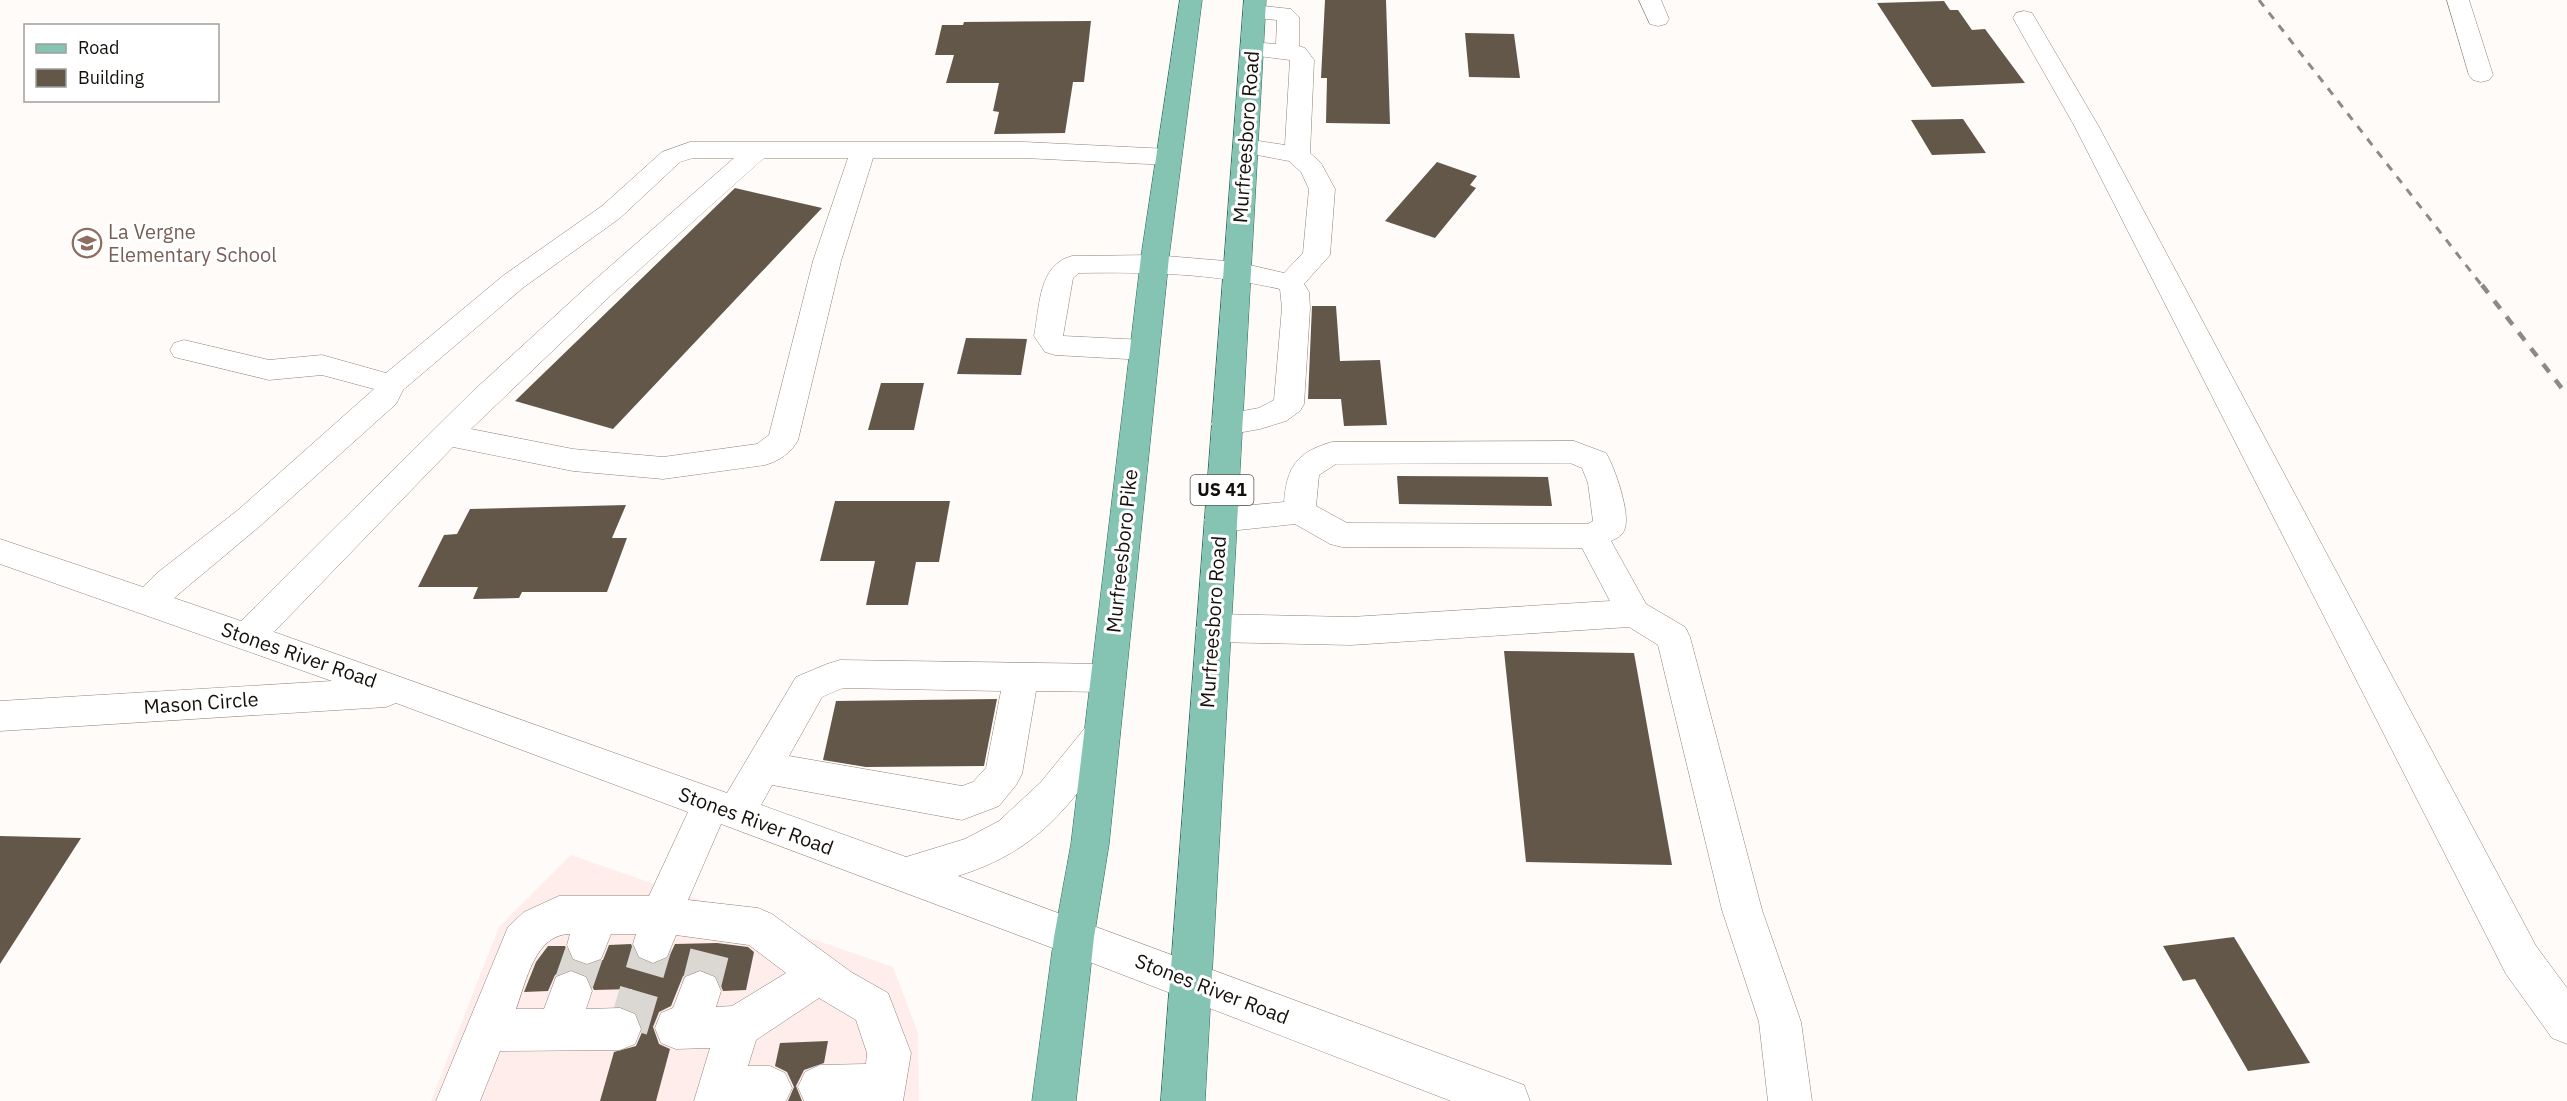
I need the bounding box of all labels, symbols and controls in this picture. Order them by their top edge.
legend [24,24,219,102]
text: Road [78,36,119,59]
street label: Murfreesboro Road [1226,50,1265,224]
text: Building [78,66,145,89]
place label: La Vergne Elementary School [108,218,277,268]
school or university icon: La Vergne Elementary School [71,227,103,259]
street label: Murfreesboro Pike [1099,468,1144,634]
road number: US 41 [1190,475,1254,505]
street label: Murfreesboro Road [1193,535,1232,709]
street label: Stones River Road [218,615,381,694]
street label: Mason Circle [143,685,259,720]
street label: Stones River Road [675,780,837,861]
street label: Stones River Road [1131,947,1293,1030]

